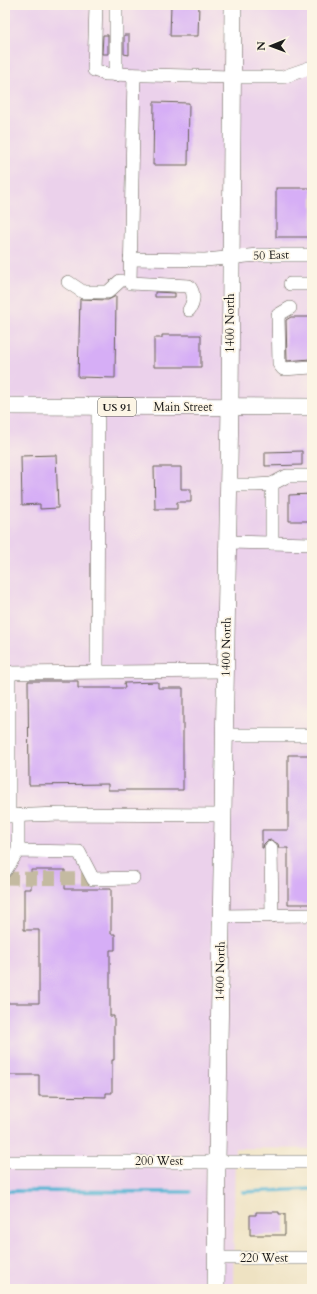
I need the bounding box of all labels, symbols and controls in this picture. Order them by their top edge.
north arrow [251,26,291,66]
text: N [254,41,269,51]
street label: 50 East [253,246,289,264]
street label: 1400 North [222,293,238,353]
road number: US 91 [98,398,136,416]
street label: Main Street [154,399,213,415]
street label: 1400 North [217,617,235,677]
street label: 1400 North [211,941,229,1001]
street label: 200 West [135,1153,183,1169]
street label: 220 West [240,1250,288,1266]

